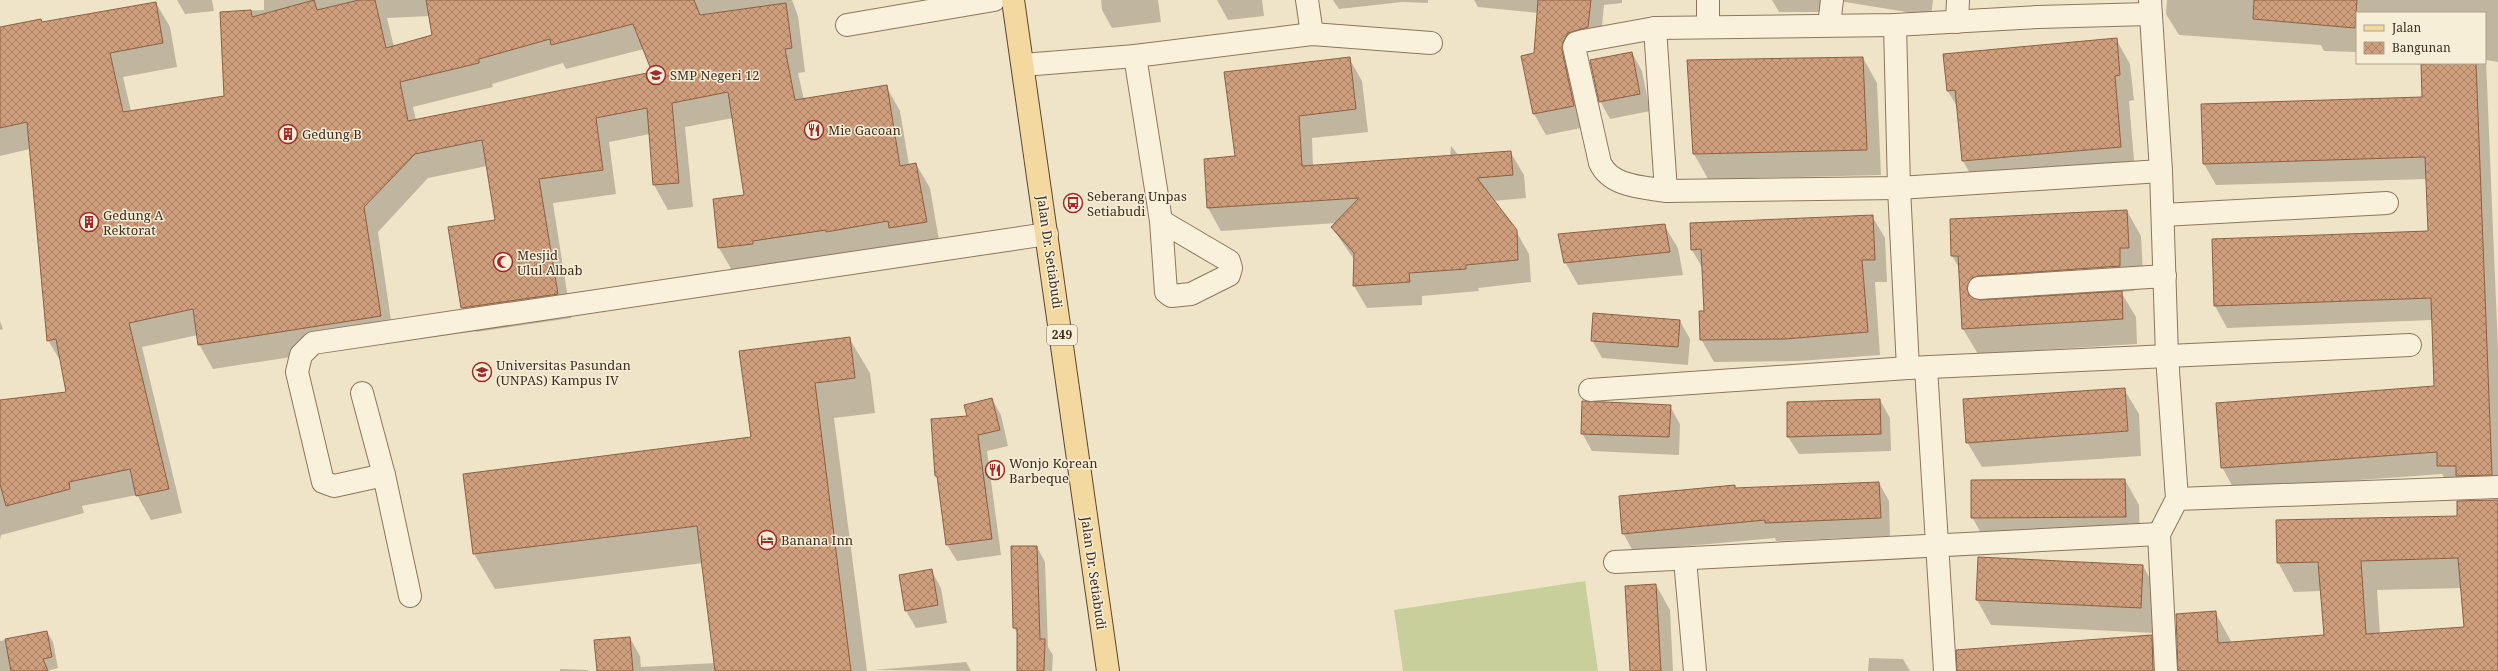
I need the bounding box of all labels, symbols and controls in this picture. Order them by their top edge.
legend [2356,12,2486,64]
text: Jalan [2391,19,2422,36]
text: Bangunan [2392,39,2451,56]
school or university icon: SMP Negeri 12 [645,64,667,86]
place label: SMP Negeri 12 [670,66,760,84]
restaurant icon: Mie Gacoan [803,119,825,141]
place label: Mie Gacoan [828,121,902,139]
building icon: Gedung B [277,123,299,145]
place label: Gedung B [302,125,362,143]
place label: Seberang Unpas Setiabudi [1087,187,1187,220]
bus stop icon: Seberang Unpas Setiabudi [1062,192,1084,214]
street label: Jalan Dr. Setiabudi [1033,193,1067,310]
place label: Gedung A Rektorat [103,206,164,239]
building icon: Gedung A Rektorat [78,211,100,233]
place label: Mesjid Ulul Albab [517,246,583,279]
mosque icon: Mesjid Ulul Albab [492,251,514,273]
road number: 249 [1047,325,1077,345]
place label: Universitas Pasundan (UNPAS) Kampus IV [496,356,632,389]
school or university icon: Universitas Pasundan (UNPAS) Kampus IV [471,361,493,383]
place label: Wonjo Korean Barbeque [1009,454,1098,487]
restaurant icon: Wonjo Korean Barbeque [984,459,1006,481]
street label: Jalan Dr. Setiabudi [1077,514,1111,631]
hotel icon: Banana Inn [756,529,778,551]
place label: Banana Inn [781,531,854,549]

